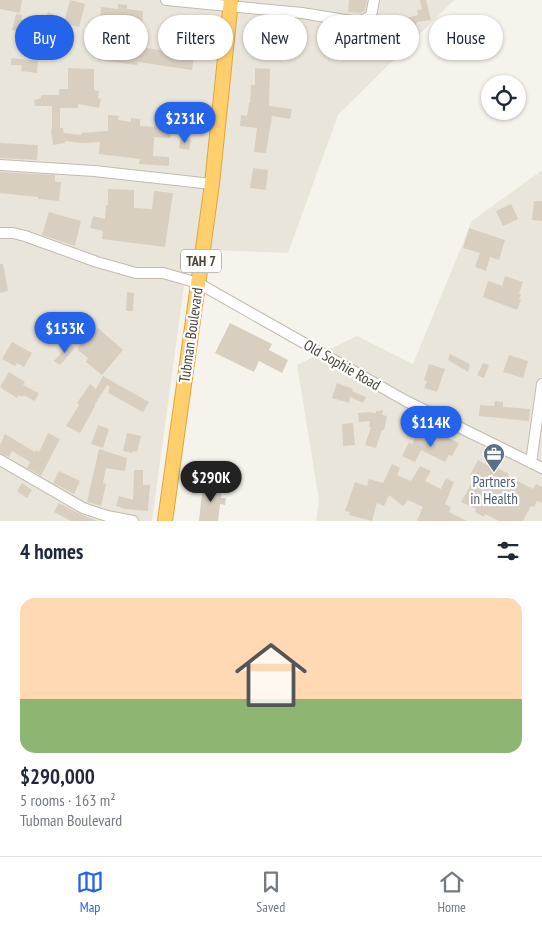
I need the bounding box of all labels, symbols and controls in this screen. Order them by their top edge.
chip: Buy [15,15,74,60]
chip: Rent [84,15,148,60]
chip: Filters [158,15,233,60]
chip: New [243,15,307,60]
chip: Apartment [317,15,419,60]
chip: House [429,15,503,60]
map controls [481,75,526,120]
button: locate [481,75,526,120]
pin: $231K [150,102,220,144]
text: $231K [166,108,204,128]
road number: TAH 7 [181,250,221,272]
street label: Tubman Boulevard [174,286,207,384]
pin: $153K [30,312,100,354]
text: $153K [46,318,84,338]
street label: Old Sophie Road [300,335,384,394]
pin: $114K [396,406,466,448]
text: $114K [412,412,450,432]
office icon: Partners in Health [482,442,506,473]
pin: $290K [176,460,246,503]
text: $290K [192,467,230,487]
place label: Partners in Health [470,472,518,508]
icon: filters [494,537,522,565]
text: 4 homes [20,538,83,565]
icon: home [226,630,316,720]
text: $290,000 [20,763,95,790]
text: 5 rooms · 163 m² [20,790,116,810]
text: Tubman Boulevard [20,810,122,830]
tab: Map [76,868,104,916]
tab: Saved [256,868,285,916]
tab: Home [437,868,466,916]

